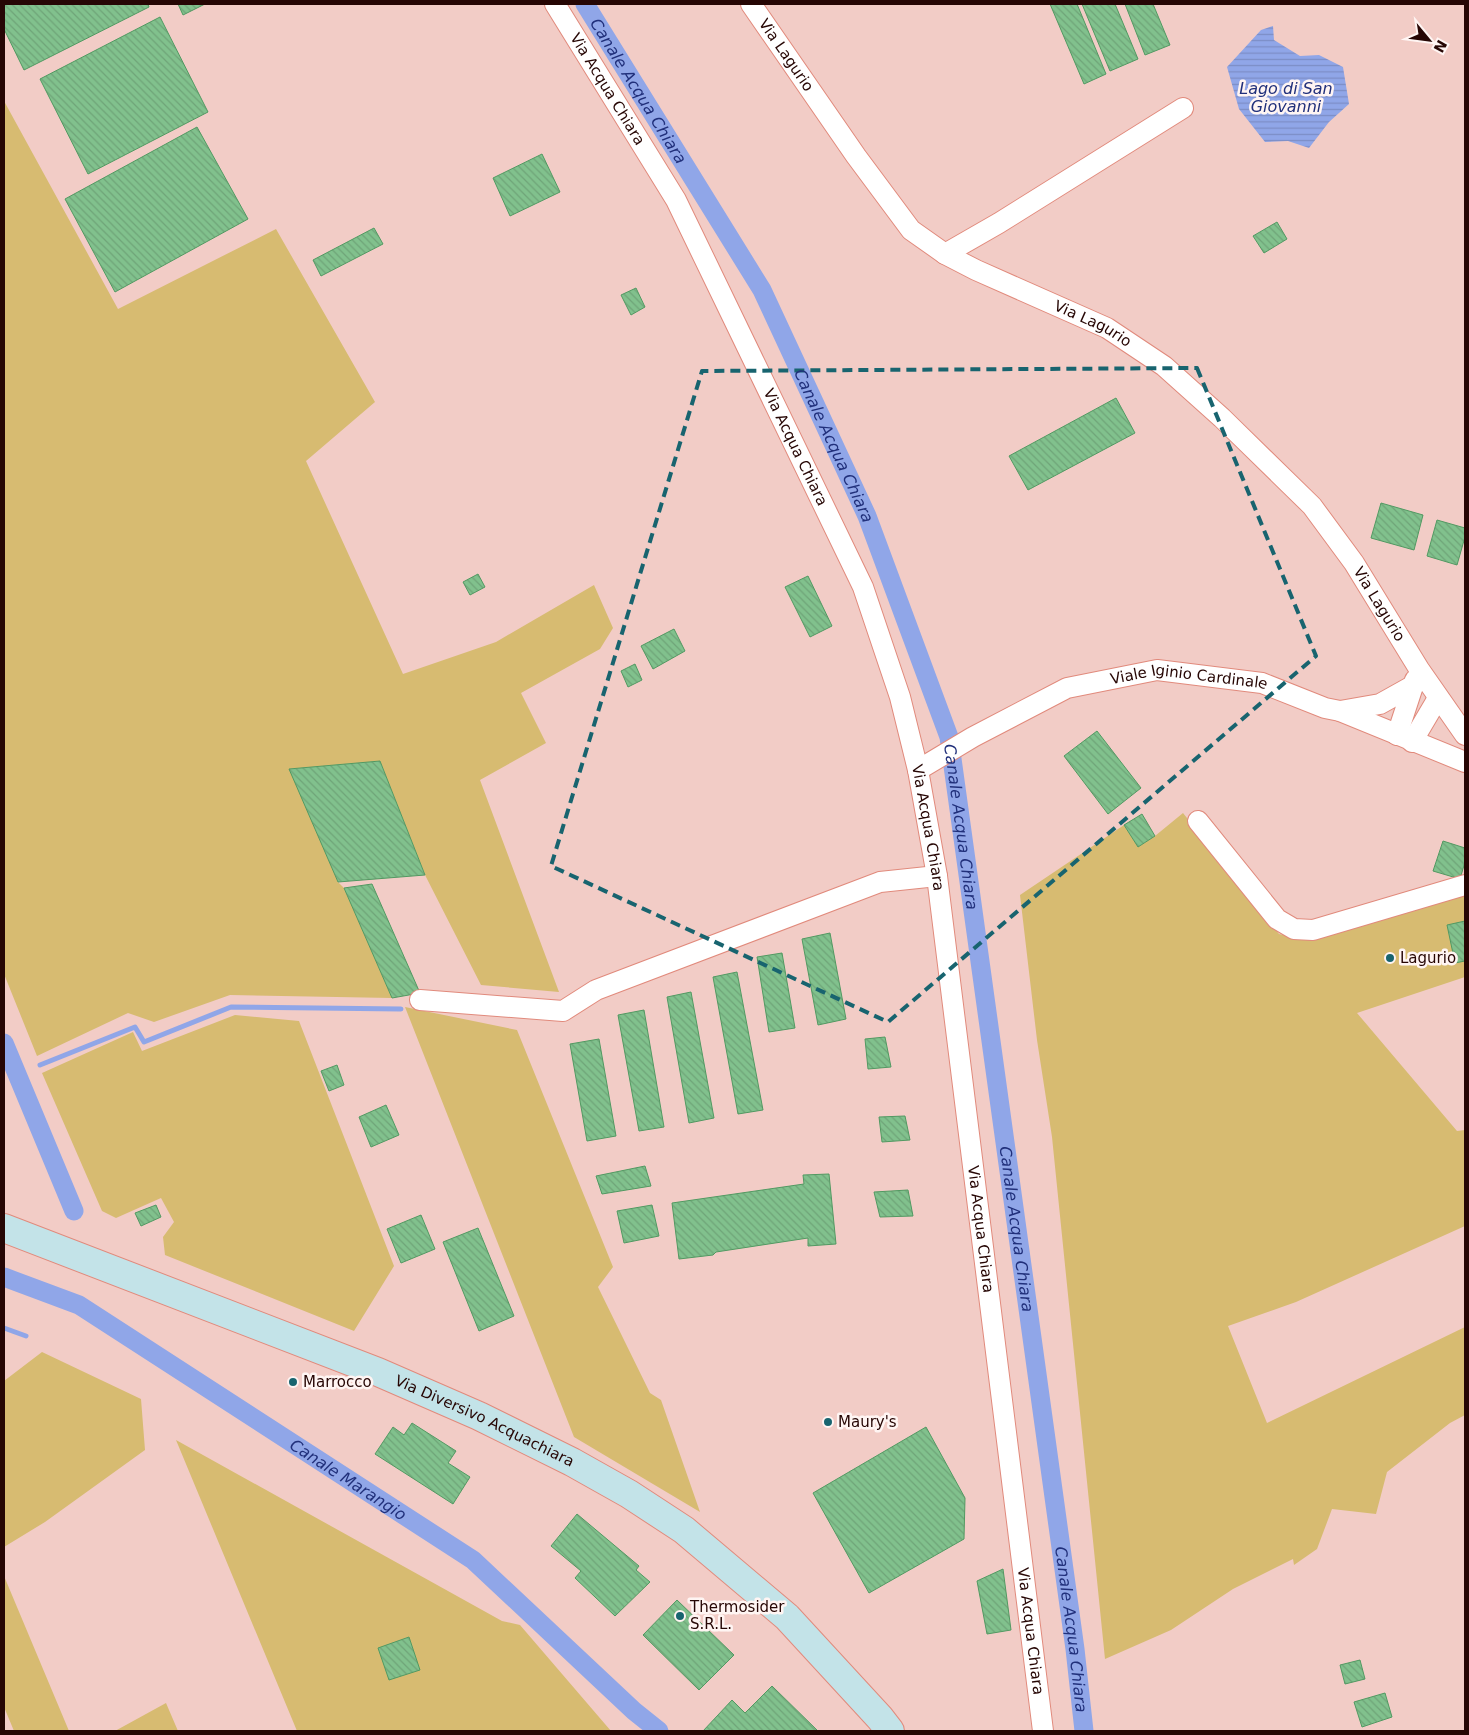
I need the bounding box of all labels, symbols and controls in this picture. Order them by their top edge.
water label: Canale Acqua Chiara [586,15,690,167]
street label: Via Lagurio [755,15,818,95]
north arrow [1404,15,1454,65]
street label: Via Acqua Chiara [566,30,649,148]
text: N [1431,37,1450,55]
water label: Lago di San Giovanni [1239,79,1333,116]
street label: Via Lagurio [1051,297,1135,351]
water label: Canale Acqua Chiara [790,366,878,525]
street label: Via Acqua Chiara [760,386,831,509]
street label: Via Lagurio [1350,563,1409,645]
street label: Viale Iginio Cardinale [1109,661,1271,693]
water label: Canale Acqua Chiara [940,743,982,911]
street label: Via Acqua Chiara [908,763,948,892]
place label: Lagurio [1400,949,1456,967]
marker: Lagurio [1384,952,1396,964]
water label: Canale Acqua Chiara [996,1145,1037,1313]
street label: Via Acqua Chiara [964,1165,998,1294]
street label: Via Diversivo Acquachiara [392,1371,577,1471]
place label: Marrocco [303,1373,372,1391]
marker: Marrocco [287,1376,299,1388]
place label: Maury's [838,1413,897,1431]
marker: Maury's [822,1416,834,1428]
water label: Canale Marangio [286,1435,410,1525]
water label: Canale Acqua Chiara [1051,1545,1091,1713]
street label: Via Acqua Chiara [1014,1566,1047,1696]
place label: Thermosider S.R.L. [689,1598,785,1633]
marker: Thermosider S.R.L. [674,1610,686,1622]

